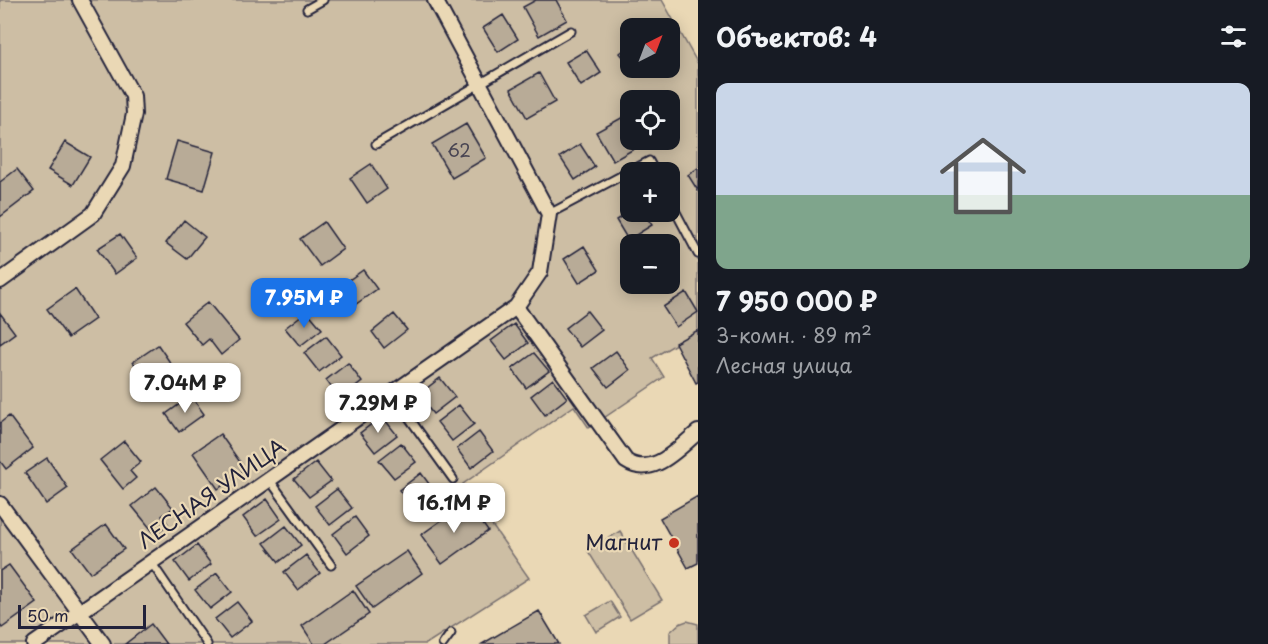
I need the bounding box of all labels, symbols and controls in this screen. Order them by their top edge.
text: Объектов: 4 [716,17,877,56]
north arrow [620,18,680,78]
map controls [620,18,680,294]
icon: filters [1217,20,1250,53]
button: locate [620,90,680,150]
icon: home [929,122,1037,230]
house number: 62 [447,136,471,163]
button: + [620,162,680,222]
button: − [620,234,680,294]
pin: 7.95M ₽ [249,278,359,329]
text: 7 950 000 ₽ [716,281,877,320]
text: 7.95M ₽ [265,282,343,312]
text: 3-комн. · 89 m² [716,320,872,350]
text: Лесная улица [716,350,852,380]
pin: 7.04M ₽ [130,363,240,414]
text: 7.04M ₽ [144,367,226,397]
pin: 7.29M ₽ [323,383,433,434]
text: 7.29M ₽ [339,387,417,417]
street label: ЛЕСНАЯ УЛИЦА [130,429,292,556]
pin: 16.1M ₽ [399,483,509,534]
text: 16.1M ₽ [417,487,491,517]
place label: Магнит [585,525,663,557]
marker: Магнит [667,536,681,550]
scale bar [18,602,146,630]
text: 50 m [27,603,68,627]

